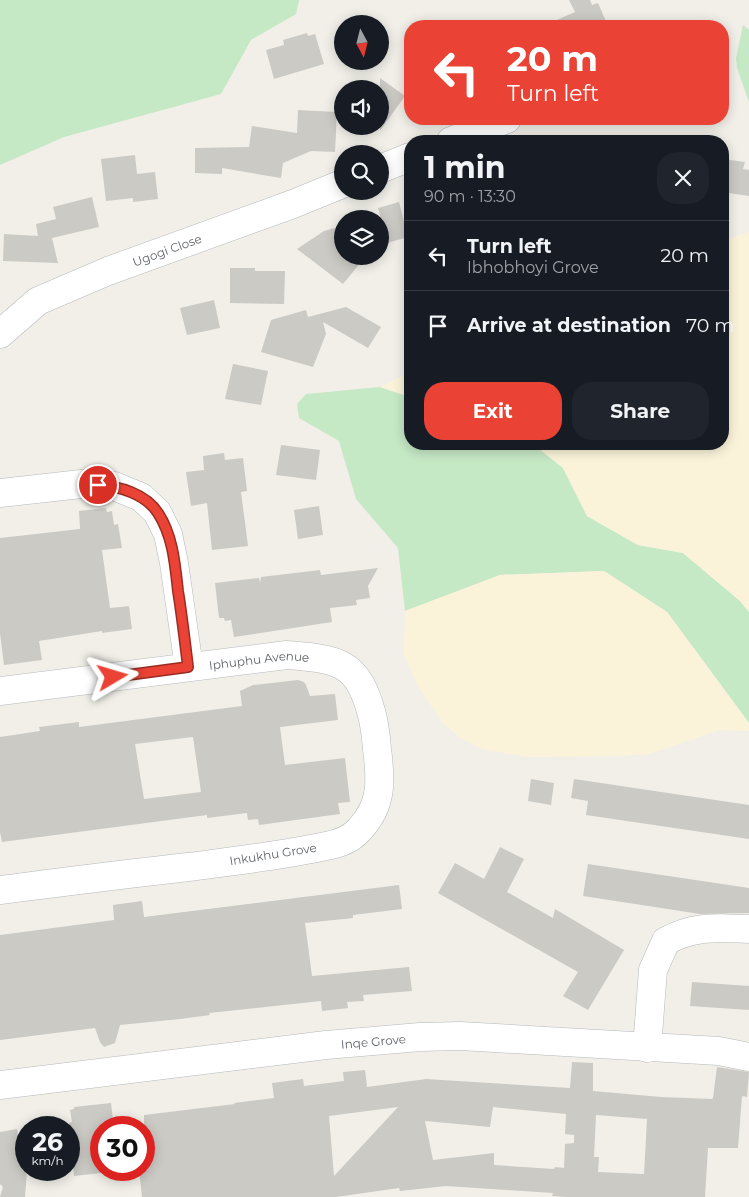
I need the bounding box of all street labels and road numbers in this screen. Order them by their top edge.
street label: Ugogi Close [130,230,203,269]
street label: Iphuphu Avenue [208,647,310,672]
street label: Inkukhu Grove [228,840,318,868]
street label: Inqe Grove [340,1031,406,1051]

